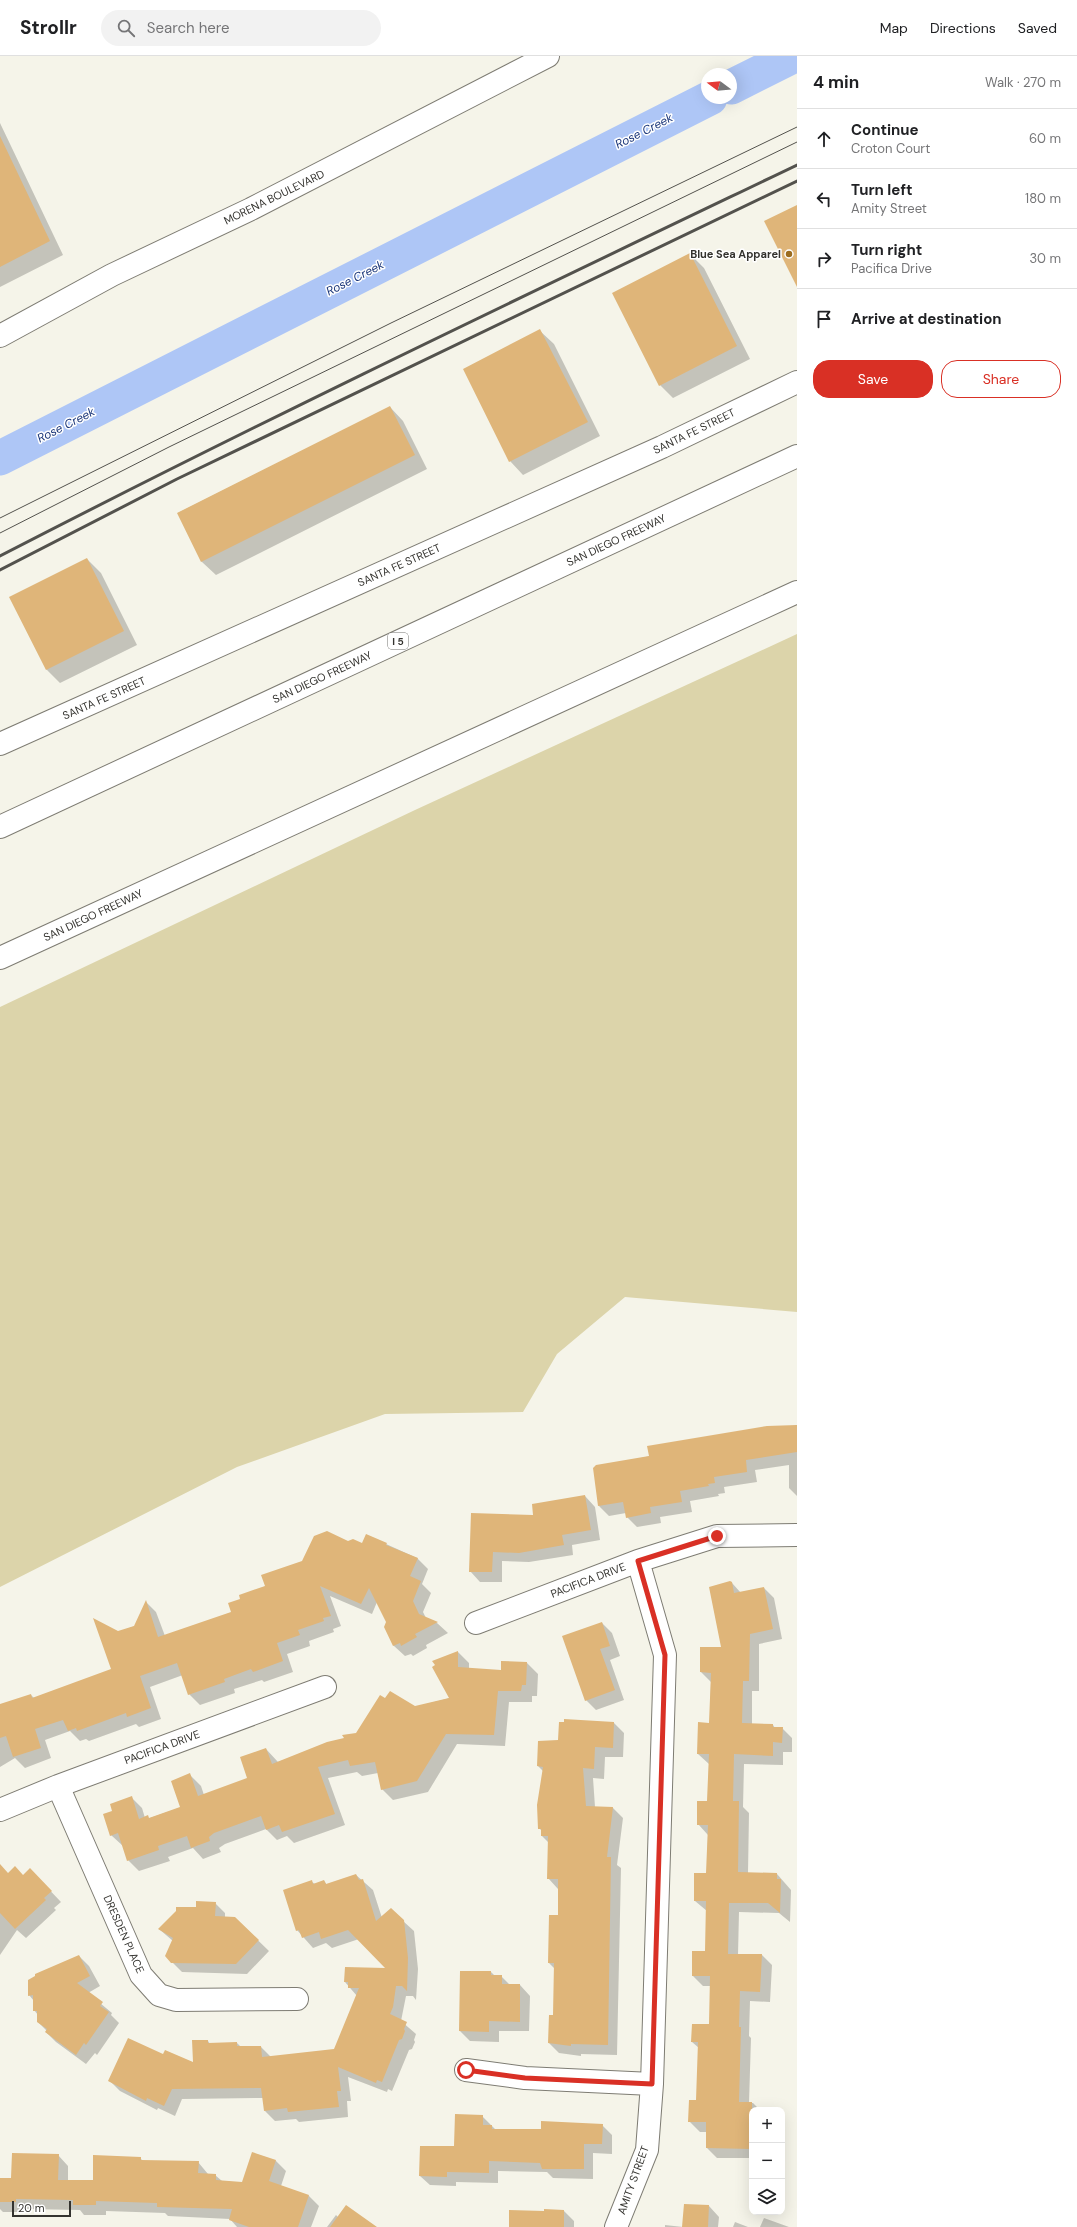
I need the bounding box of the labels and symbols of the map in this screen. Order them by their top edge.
north arrow [701,68,737,104]
water label: Rose Creek [612,109,676,152]
street label: MORENA BOULEVARD [221,166,327,227]
place label: Blue Sea Apparel [690,247,781,261]
marker: Blue Sea Apparel [784,249,794,259]
water label: Rose Creek [323,256,387,299]
water label: Rose Creek [34,403,98,446]
street label: SANTA FE STREET [651,405,737,457]
street label: SAN DIEGO FREEWAY [564,511,668,569]
street label: SANTA FE STREET [355,540,443,590]
road number: I 5 [388,633,408,649]
street label: SAN DIEGO FREEWAY [270,648,374,706]
street label: SANTA FE STREET [60,673,148,723]
street label: SAN DIEGO FREEWAY [41,886,145,944]
route end [708,1527,726,1545]
street label: PACIFICA DRIVE [548,1559,628,1601]
street label: PACIFICA DRIVE [122,1727,202,1767]
street label: DRESDEN PLACE [100,1893,148,1975]
route start [457,2061,475,2079]
street label: AMITY STREET [614,2144,652,2216]
scale bar [12,2199,71,2218]

